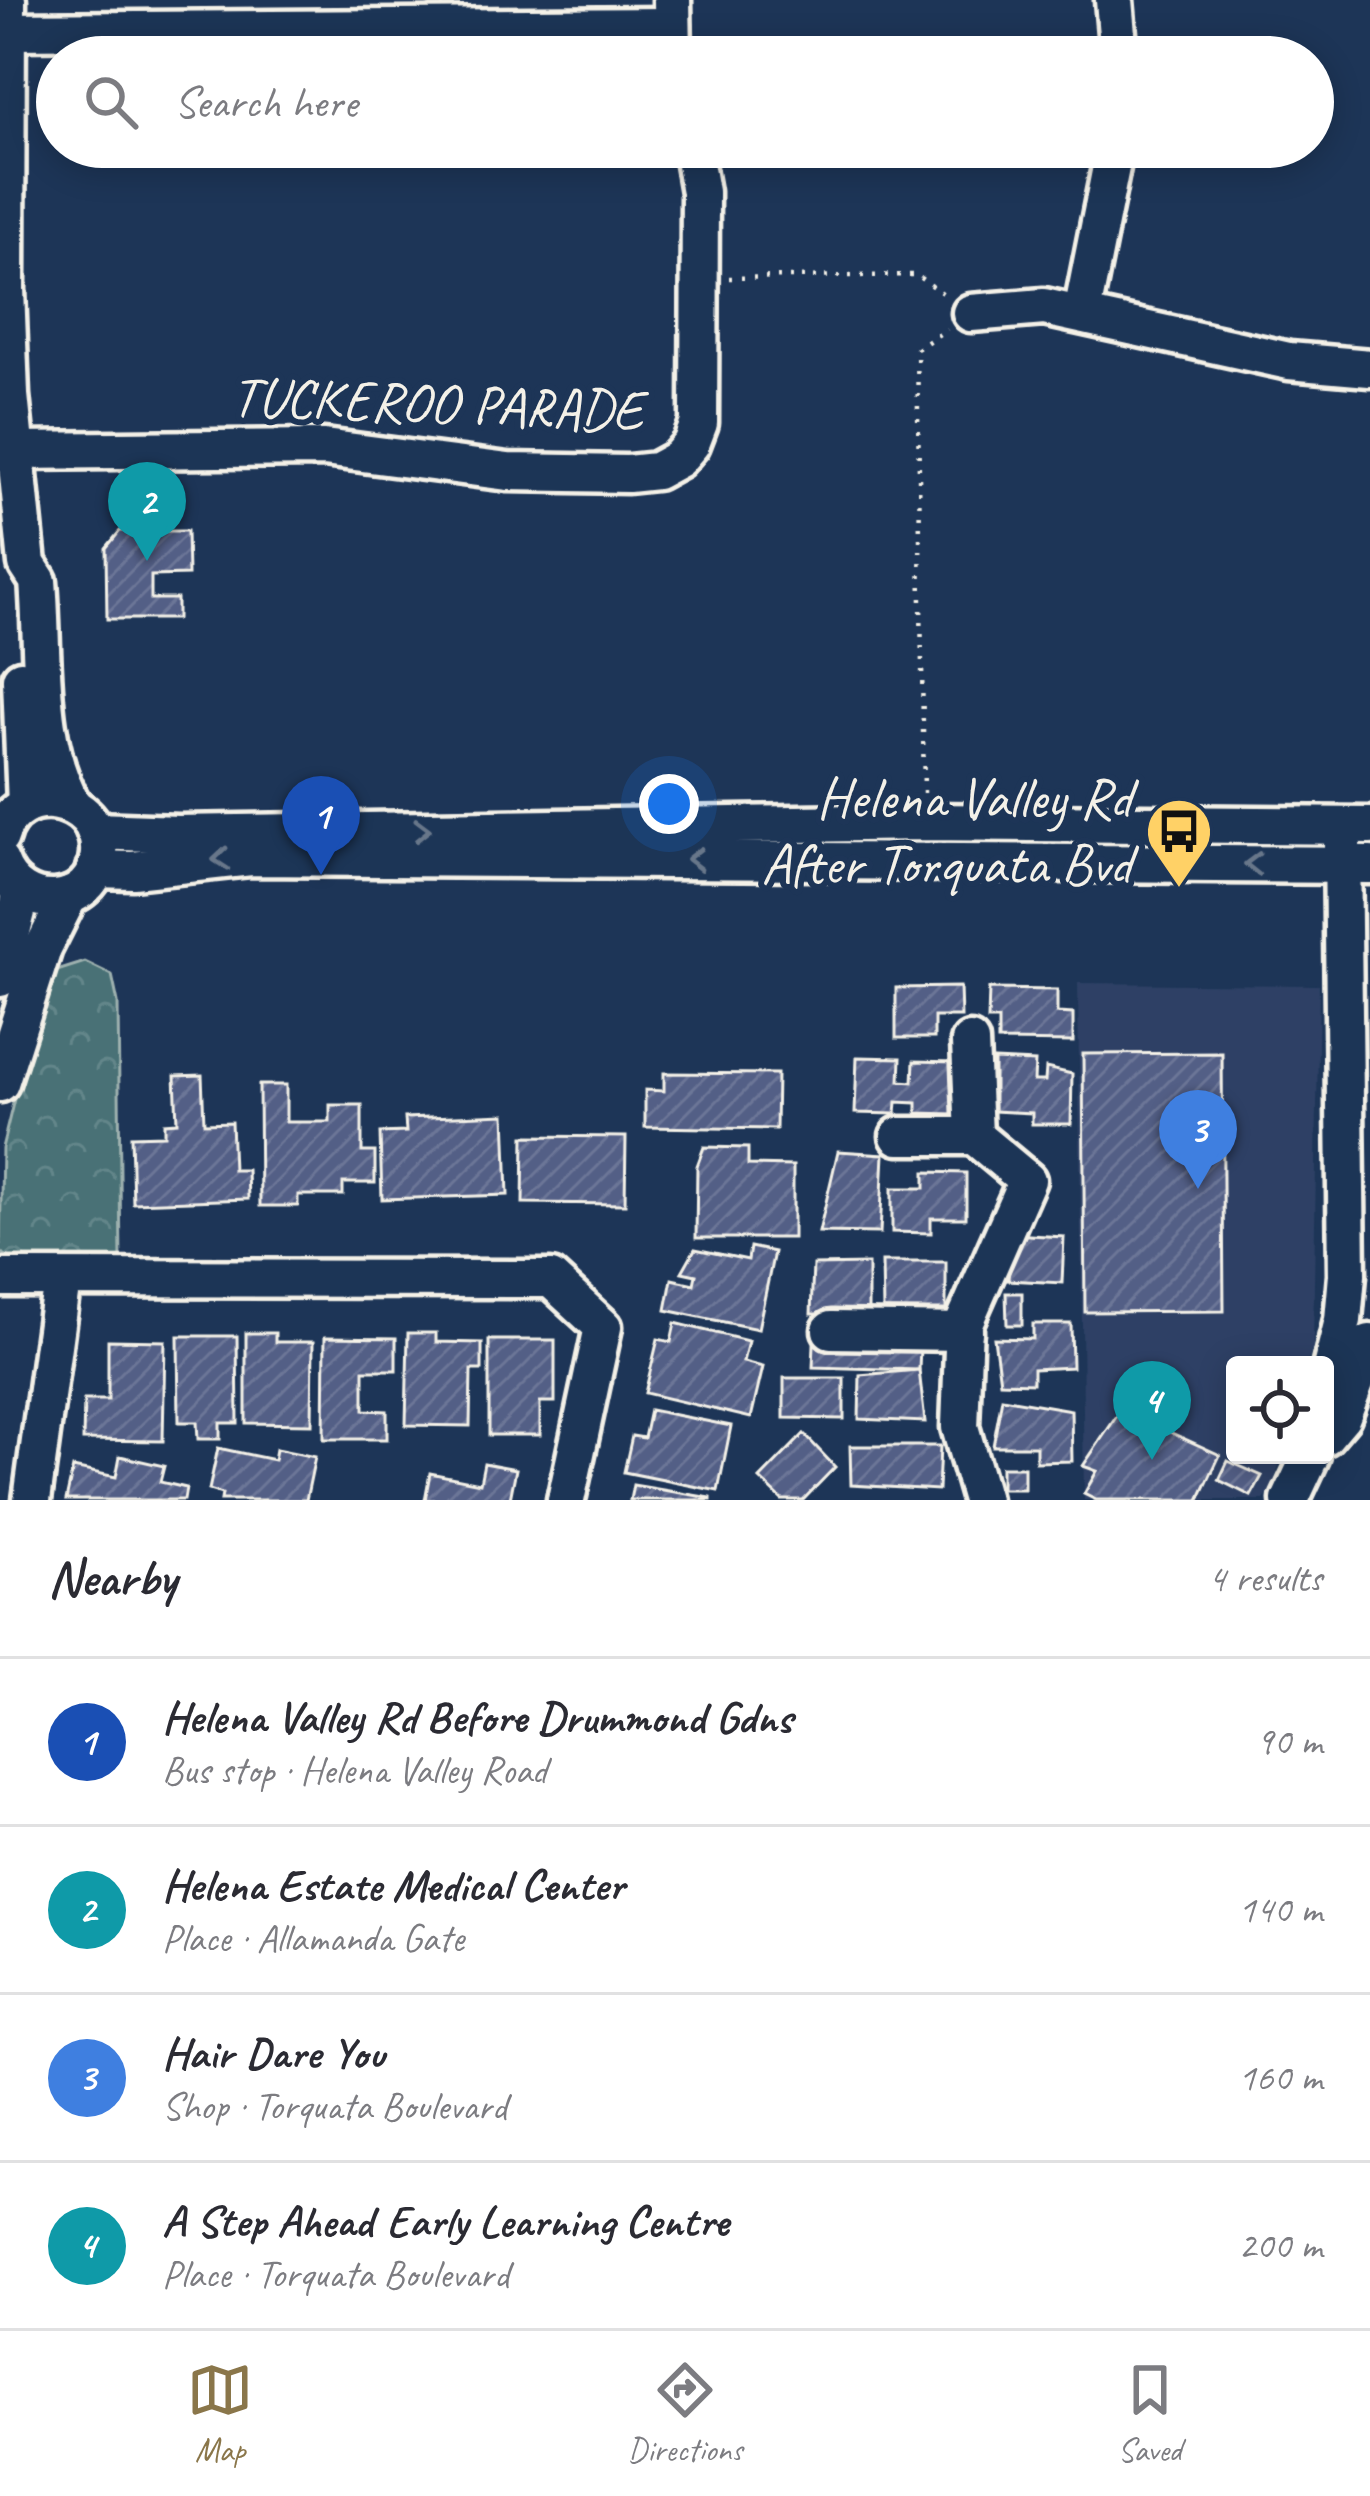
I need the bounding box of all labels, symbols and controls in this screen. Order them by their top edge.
search box [36,36,1334,168]
icon: search [78,69,144,135]
text: Search here [174,74,357,131]
street label: TUCKEROO PARADE [230,360,651,446]
pin: 2 [108,462,186,561]
place label: Helena Valley Rd After Torquata Bvd [761,762,1140,900]
your location [639,774,699,834]
pin: 1 [282,776,360,875]
bus stop icon: Helena Valley Rd After Torquata Bvd [1144,796,1214,890]
one-way arrow [413,817,432,843]
one-way arrow [211,846,230,871]
one-way arrow [685,846,703,872]
one-way arrow [1243,851,1261,877]
pin: 3 [1159,1090,1237,1189]
map controls [1226,1356,1334,1464]
button: locate [1226,1356,1334,1464]
pin: 4 [1113,1361,1191,1460]
text: Nearby [48,1546,176,1610]
text: 4 results [1208,1554,1322,1603]
text: Helena Valley Rd Before Drummond Gdns [162,1689,792,1746]
text: 1 [78,1717,96,1766]
text: 90 m [1256,1717,1322,1766]
text: Bus stop · Helena Valley Road [162,1746,547,1795]
text: Helena Estate Medical Center [162,1857,624,1914]
text: 2 [78,1885,96,1934]
text: 140 m [1238,1885,1322,1934]
text: Place · Allamanda Gate [162,1914,464,1963]
text: Hair Dare You [162,2025,384,2082]
text: 3 [78,2053,96,2102]
text: 160 m [1238,2053,1322,2102]
text: Shop · Torquata Boulevard [162,2082,507,2131]
text: A Step Ahead Early Learning Centre [162,2193,729,2250]
text: 4 [78,2221,96,2270]
text: 200 m [1238,2221,1322,2270]
text: Place · Torquata Boulevard [162,2250,509,2299]
tab: Map [187,2357,253,2471]
tab: Directions [628,2357,742,2471]
tab: Saved [1117,2357,1183,2471]

